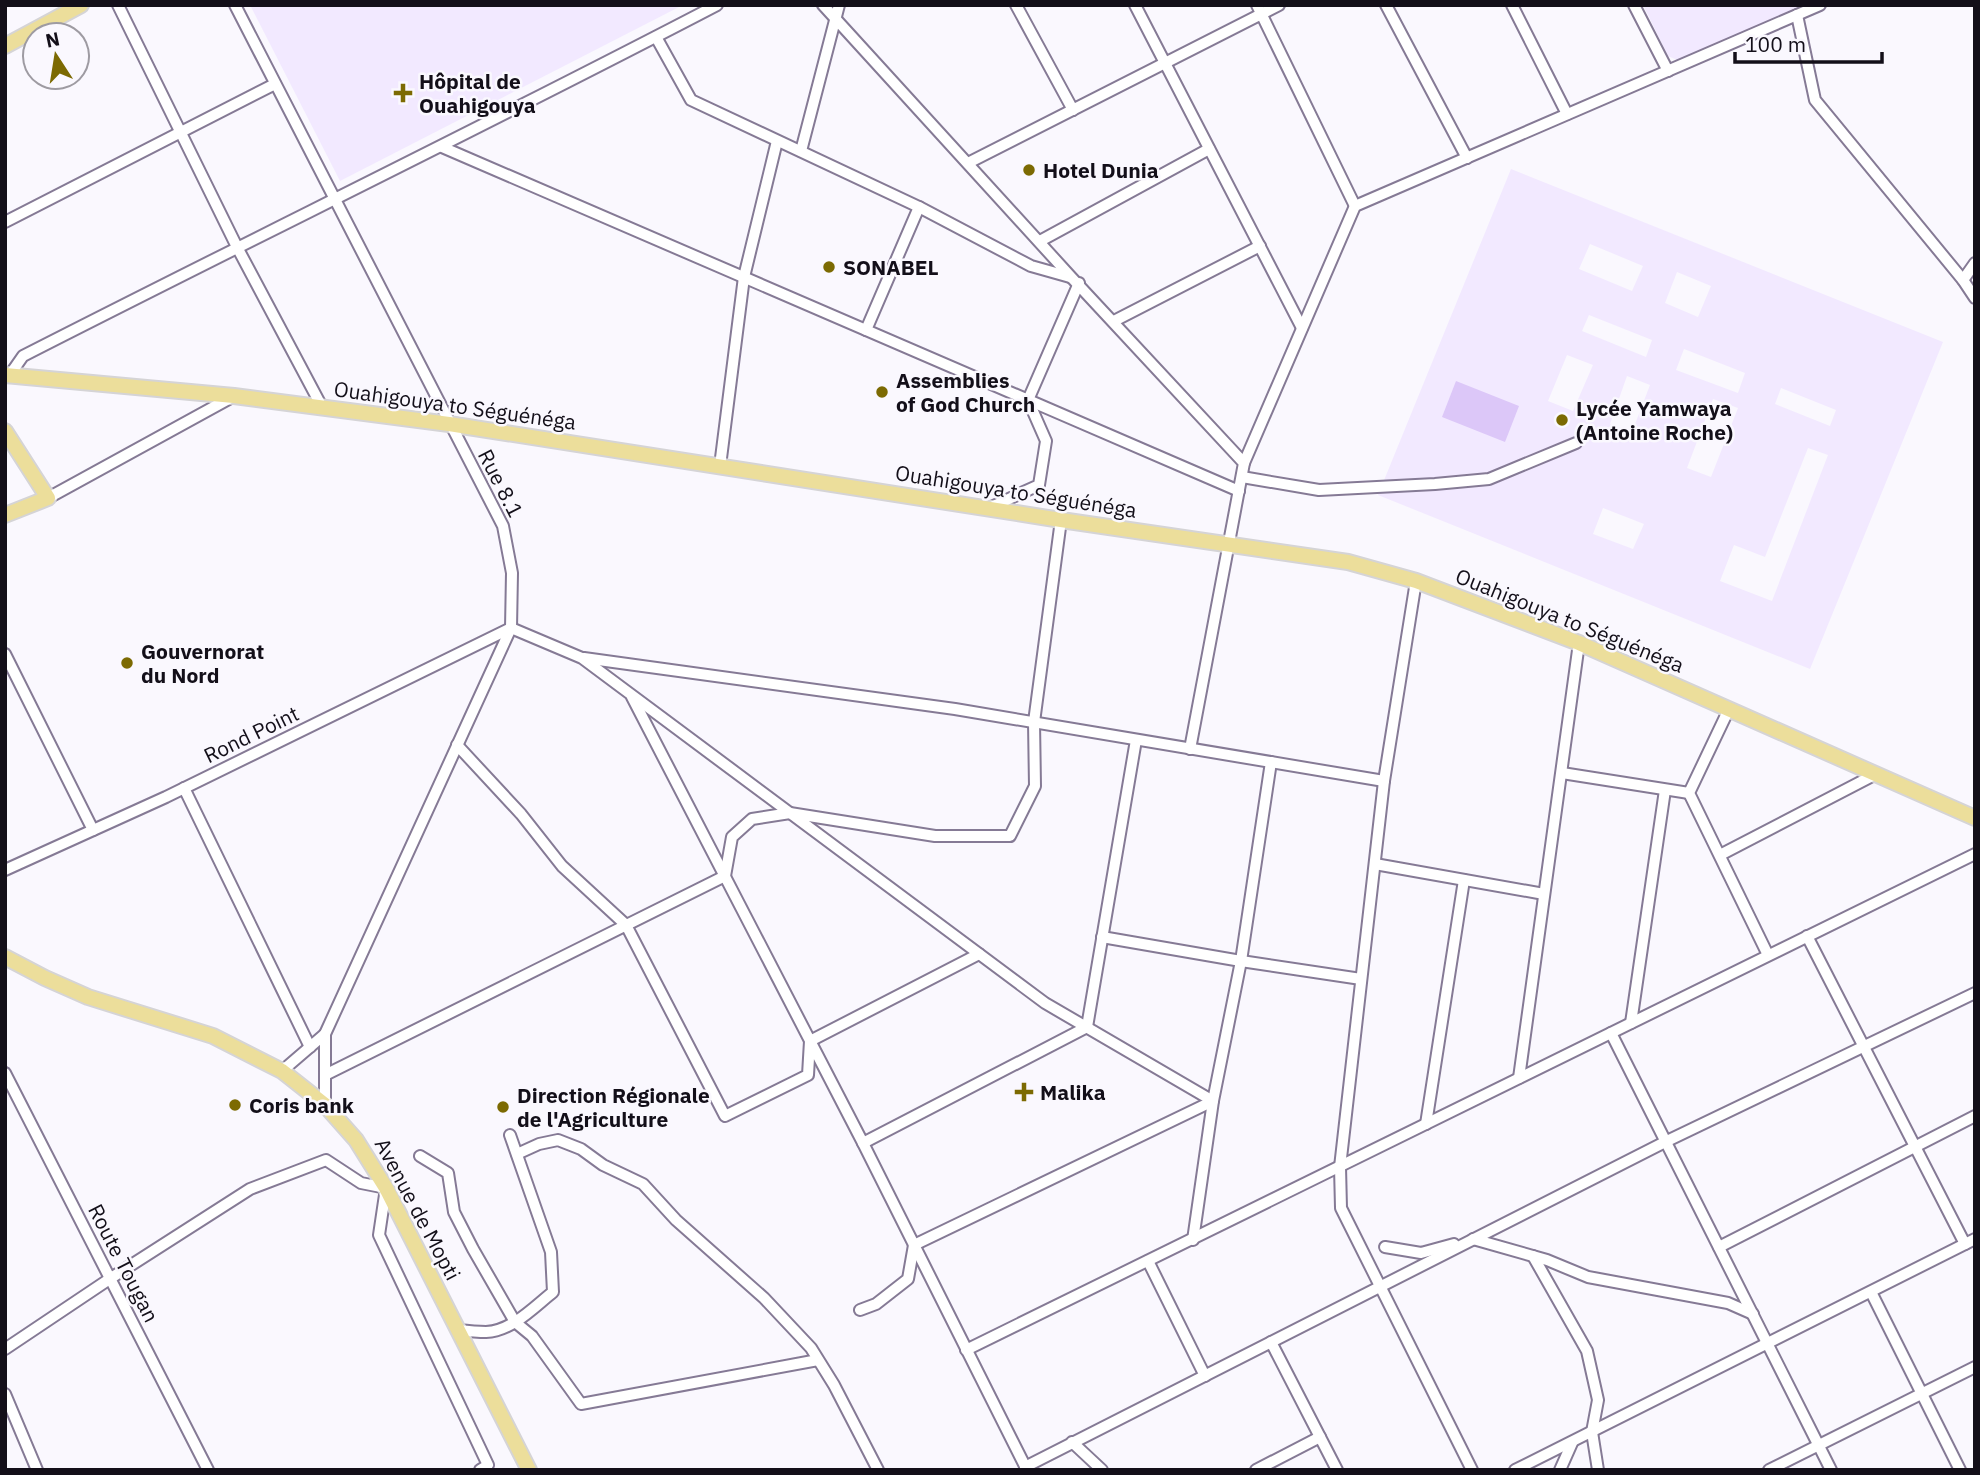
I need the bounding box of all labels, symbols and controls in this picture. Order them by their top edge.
north arrow [21,21,91,91]
scale bar [1735,21,1882,65]
text: N [43,26,62,53]
text: 100 m [1745,30,1806,58]
place label: Hôpital de Ouahigouya [419,67,536,119]
marker: Hôpital de Ouahigouya [393,83,413,103]
place label: Hotel Dunia [1043,156,1159,184]
marker: Hotel Dunia [1021,162,1037,178]
place label: SONABEL [843,253,939,281]
marker: SONABEL [821,259,837,275]
place label: Assemblies of God Church [896,366,1035,418]
street label: Ouahigouya to Séguénéga [332,374,578,436]
marker: Assemblies of God Church [874,384,890,400]
place label: Lycée Yamwaya (Antoine Roche) [1576,394,1733,446]
marker: Lycée Yamwaya (Antoine Roche) [1554,412,1570,428]
street label: Rue 8.1 [472,444,530,522]
street label: Ouahigouya to Séguénéga [893,458,1139,524]
street label: Ouahigouya to Séguénéga [1452,561,1688,679]
place label: Gouvernorat du Nord [141,637,264,689]
marker: Gouvernorat du Nord [119,655,135,671]
street label: Rond Point [199,699,303,769]
place label: Malika [1040,1078,1106,1106]
place label: Direction Régionale de l'Agriculture [517,1081,710,1133]
marker: Malika [1014,1082,1034,1102]
place label: Coris bank [249,1091,355,1119]
marker: Coris bank [227,1097,243,1113]
marker: Direction Régionale de l'Agriculture [495,1099,511,1115]
street label: Avenue de Mopti [369,1133,467,1285]
street label: Route Tougan [82,1199,166,1327]

